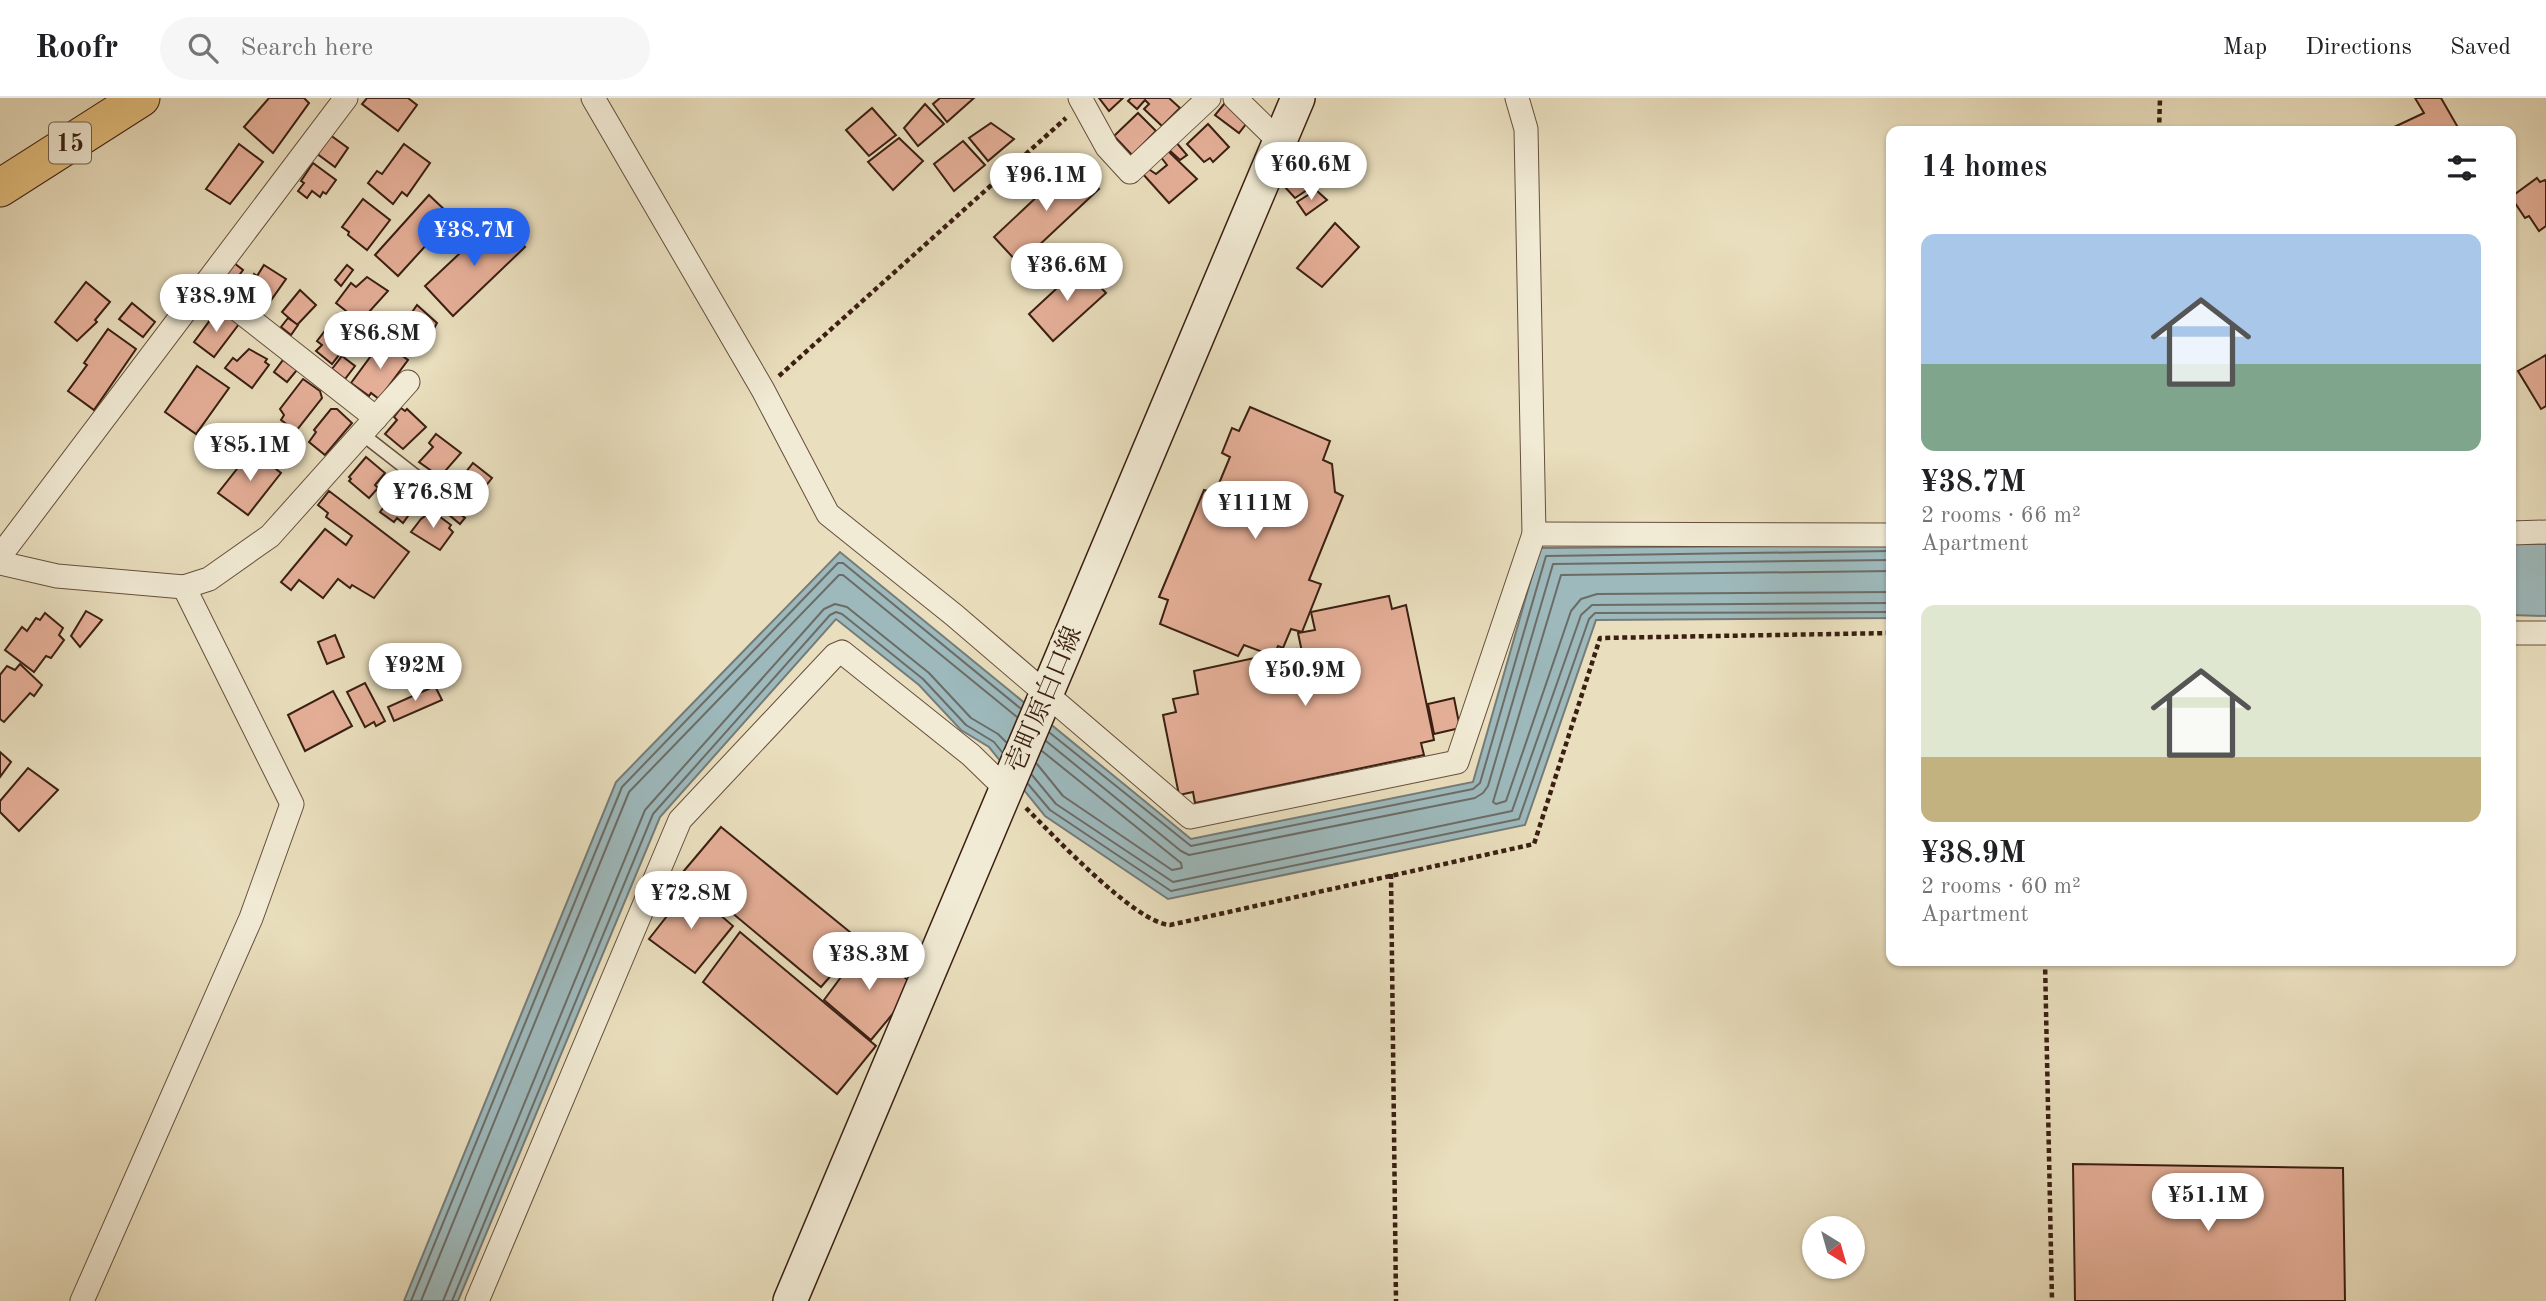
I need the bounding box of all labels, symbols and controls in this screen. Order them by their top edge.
search box [160,17,650,80]
icon: search [184,29,222,67]
text: Roofr [35,32,118,65]
text: Search here [240,35,373,61]
text: Map [2223,36,2267,60]
text: Directions [2305,36,2412,60]
text: Saved [2450,36,2511,60]
road number: 15 [49,123,91,164]
pin: ¥60.6M [1254,142,1368,202]
icon: filters [2443,149,2481,187]
pin: ¥96.1M [989,153,1103,213]
text: ¥60.6M [1271,153,1351,176]
text: 14 homes [1921,153,2047,183]
text: ¥96.1M [1006,164,1086,187]
pin: ¥38.7M [417,208,531,268]
text: ¥38.7M [434,219,514,242]
pin: ¥36.6M [1010,244,1124,303]
text: ¥36.6M [1027,254,1107,277]
pin: ¥38.9M [159,274,273,334]
icon: home [2138,279,2264,405]
text: ¥38.9M [176,285,256,308]
pin: ¥86.8M [323,312,437,371]
text: ¥86.8M [340,322,420,345]
pin: ¥85.1M [193,424,307,483]
text: ¥85.1M [210,434,290,457]
text: ¥38.7M [1921,468,2026,498]
pin: ¥76.8M [376,470,490,530]
text: ¥76.8M [393,481,473,504]
pin: ¥111M [1206,482,1304,541]
text: ¥111M [1218,492,1292,515]
text: 2 rooms · 66 m² [1921,504,2081,527]
text: Apartment [1921,532,2029,555]
street label: 壱町原白口線 [1001,622,1087,777]
pin: ¥92M [374,644,456,703]
pin: ¥50.9M [1248,648,1362,708]
icon: home [2138,650,2264,776]
text: ¥92M [385,654,445,677]
text: ¥50.9M [1265,659,1345,682]
text: ¥38.9M [1921,839,2026,869]
pin: ¥72.8M [634,872,748,931]
text: 2 rooms · 60 m² [1921,875,2081,898]
text: ¥72.8M [651,882,731,905]
text: Apartment [1921,903,2029,926]
pin: ¥38.3M [812,932,926,992]
text: ¥38.3M [829,943,909,966]
pin: ¥51.1M [2151,1174,2265,1233]
text: ¥51.1M [2168,1184,2248,1207]
north arrow [1802,1216,1866,1279]
map controls [1802,1216,1865,1279]

